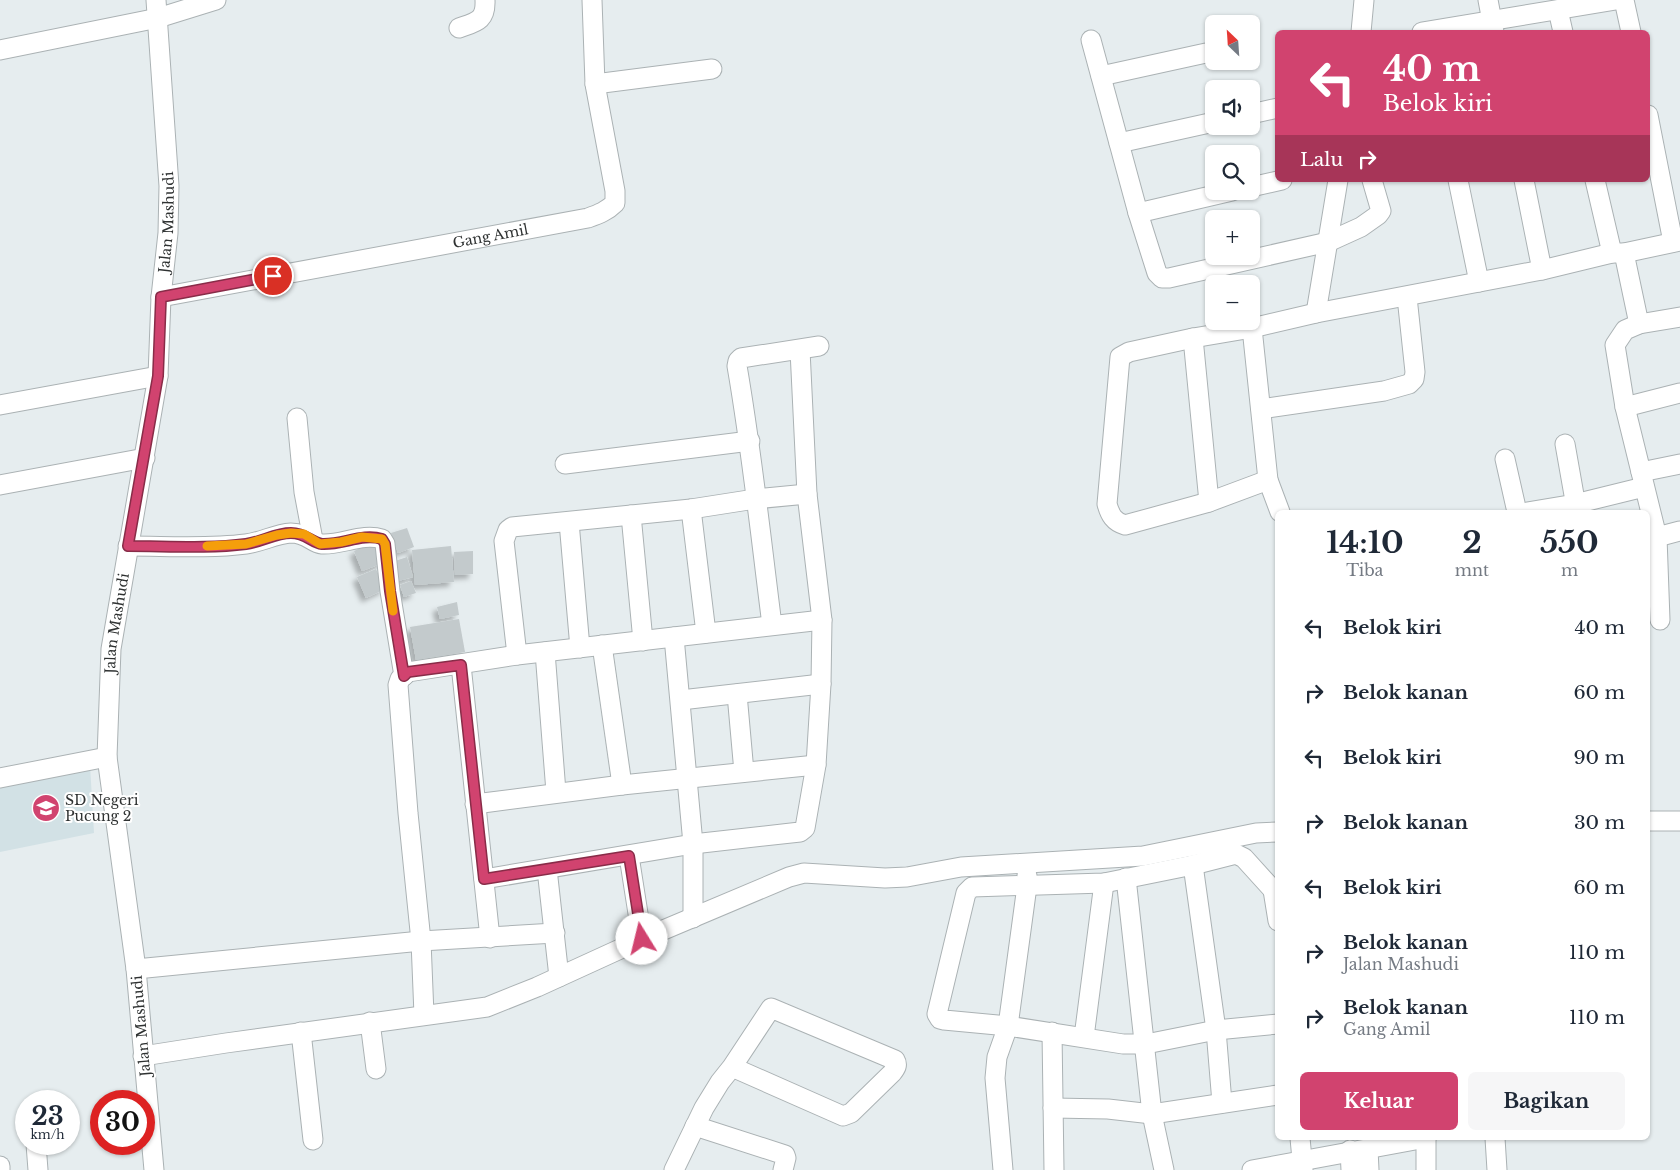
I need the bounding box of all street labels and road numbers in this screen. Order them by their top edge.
street label: Jalan Mashudi [154,171,178,276]
street label: Gang Amil [451,220,530,252]
street label: Jalan Mashudi [101,571,133,676]
street label: Jalan Mashudi [128,974,155,1079]

